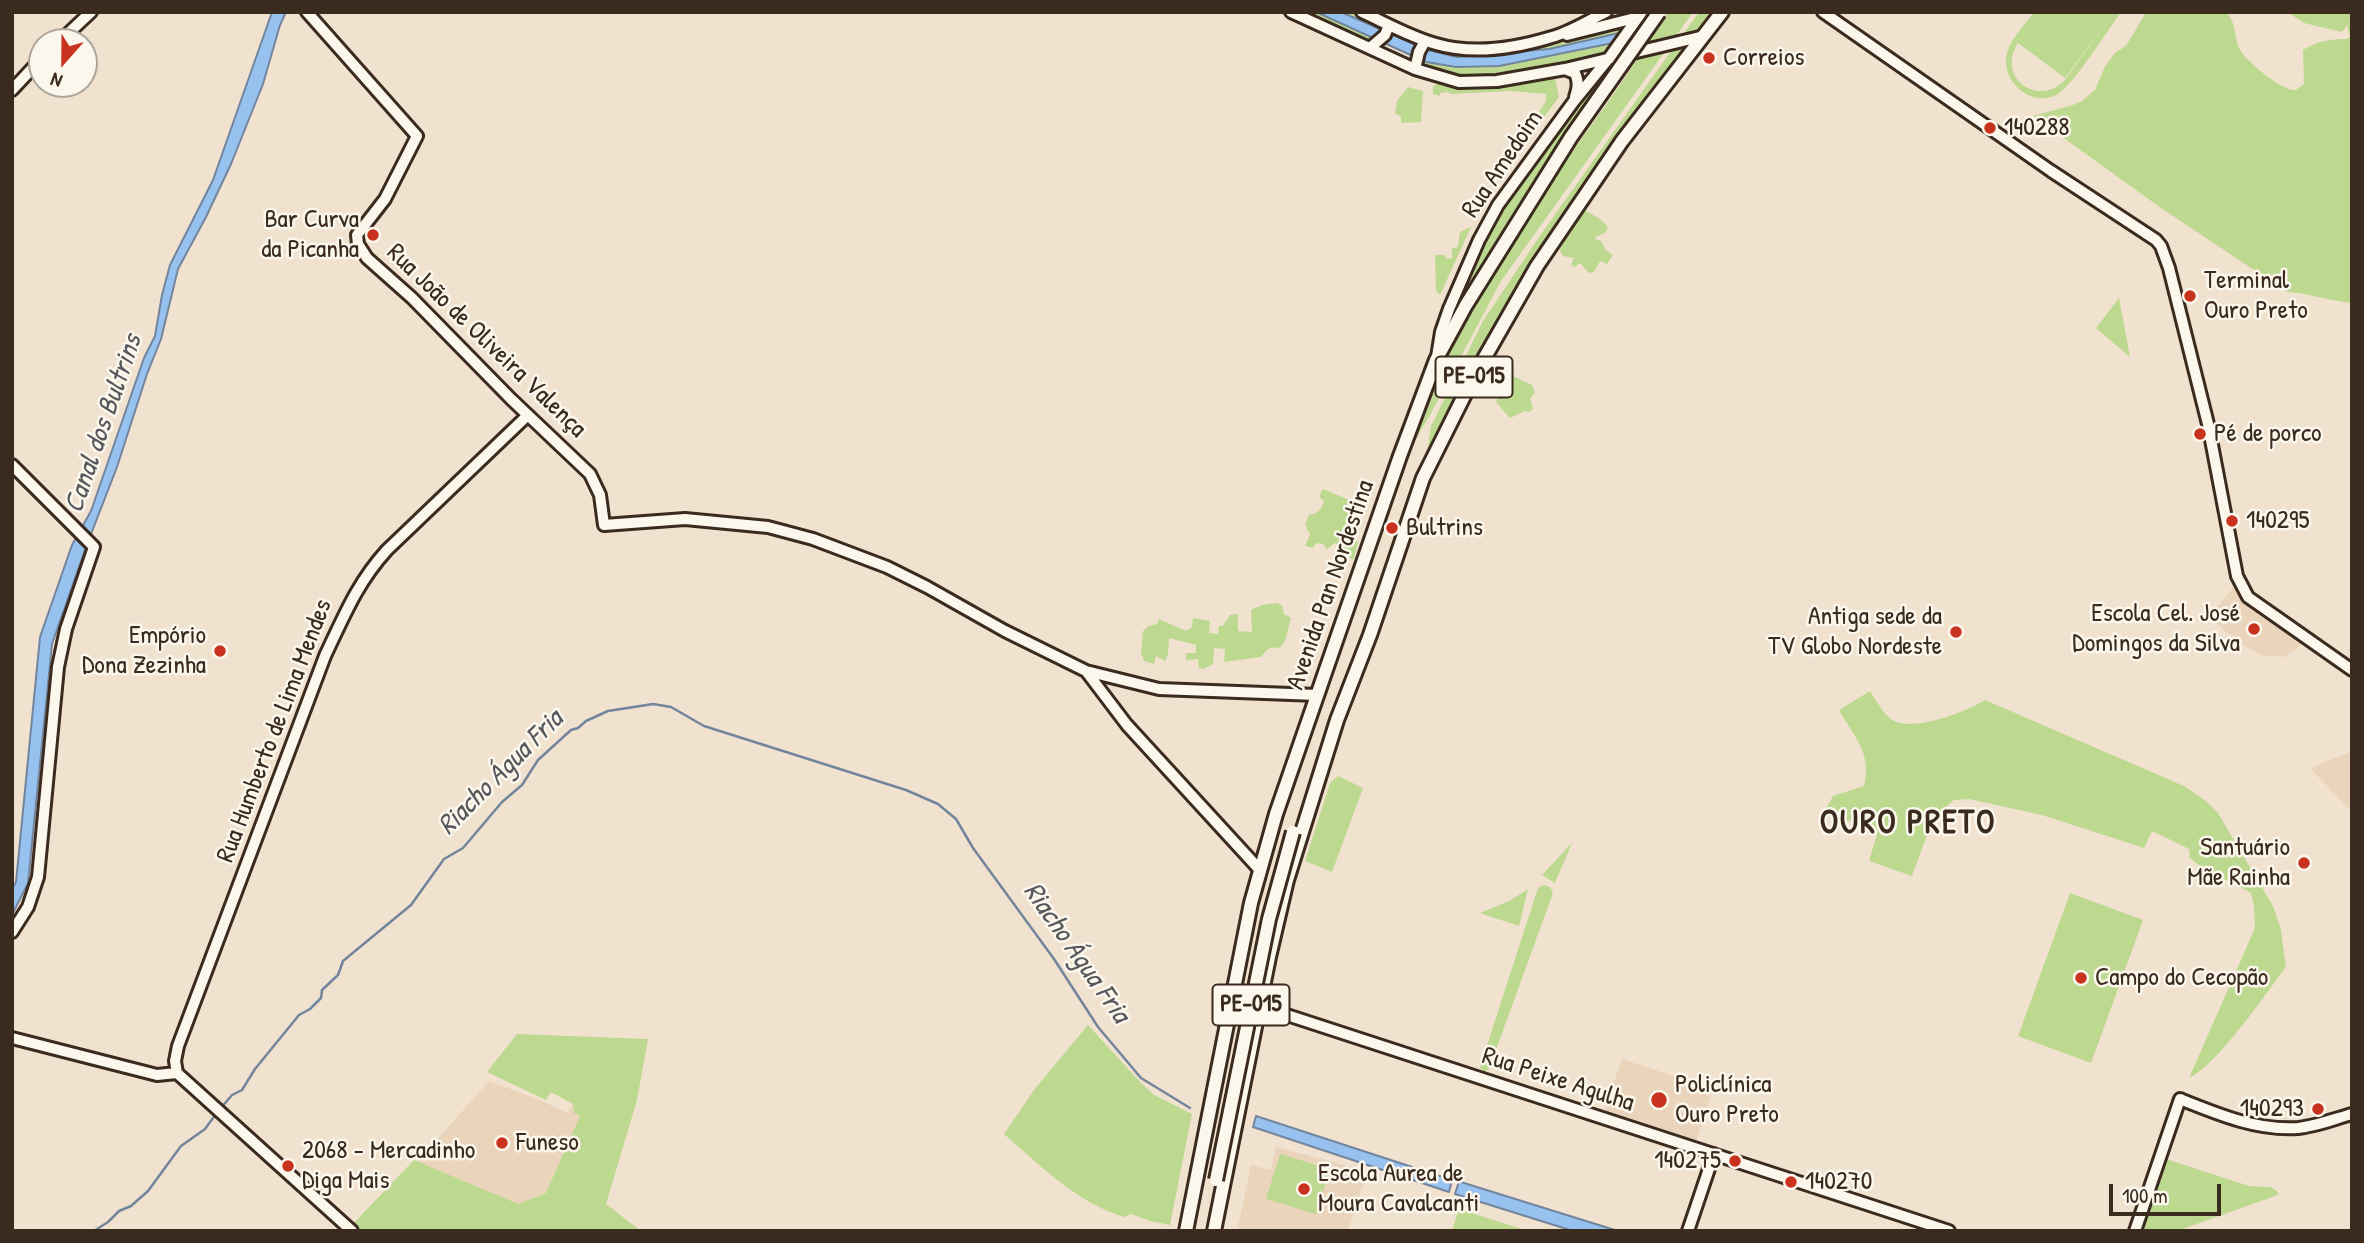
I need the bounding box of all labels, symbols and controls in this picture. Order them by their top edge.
north arrow [28,28,98,98]
place label: Correios [1723,42,1804,74]
marker: Correios [1701,50,1717,66]
text: N [47,67,66,95]
street label: Rua Amedoim [1456,104,1550,224]
place label: 140288 [2004,112,2070,144]
marker: 140288 [1982,120,1998,136]
place label: Bar Curva da Picanha [261,204,359,266]
marker: Bar Curva da Picanha [365,227,381,243]
street label: Rua João de Oliveira Valença [380,238,592,444]
place label: Terminal Ouro Preto [2204,265,2308,326]
marker: Terminal Ouro Preto [2182,288,2198,304]
water label: Canal dos Bultrins [58,330,150,518]
road number: PE-015 [1436,356,1512,398]
place label: Pé de porco [2214,418,2321,450]
marker: Pé de porco [2192,426,2208,442]
street label: Avenida Pan Nordestina [1281,476,1381,694]
place label: 140295 [2246,505,2310,537]
place label: Bultrins [1406,512,1483,544]
marker: 140295 [2224,513,2240,529]
marker: Bultrins [1384,520,1400,536]
street label: Rua Humberto de Lima Mendes [210,595,340,867]
place label: Escola Cel. José Domingos da Silva [2072,598,2240,660]
place label: Antiga sede da TV Globo Nordeste [1768,601,1942,662]
place label: Empório Dona Zezinha [82,620,206,682]
marker: Escola Cel. José Domingos da Silva [2246,621,2262,637]
marker: Antiga sede da TV Globo Nordeste [1948,624,1964,640]
marker: Empório Dona Zezinha [212,643,228,659]
water label: Riacho Água Fria [431,703,571,843]
district label: OURO PRETO [1821,804,1995,844]
place label: Santuário Mãe Rainha [2187,832,2290,894]
marker: Santuário Mãe Rainha [2296,855,2312,871]
water label: Riacho Água Fria [1015,876,1137,1030]
place label: Campo do Cecopão [2095,962,2268,994]
marker: Campo do Cecopão [2073,970,2089,986]
road number: PE-015 [1212,985,1290,1026]
street label: Rua Peixe Agulha [1478,1041,1638,1119]
place label: Policlínica Ouro Preto [1675,1069,1779,1130]
marker: Policlínica Ouro Preto [1649,1090,1669,1110]
place label: 140293 [2240,1093,2304,1125]
marker: 140293 [2310,1101,2326,1117]
place label: Funeso [516,1127,579,1159]
place label: 2068 - Mercadinho Diga Mais [302,1135,475,1196]
marker: Funeso [494,1135,510,1151]
place label: 140275 [1654,1145,1721,1177]
marker: 140275 [1727,1153,1743,1169]
marker: 2068 - Mercadinho Diga Mais [280,1158,296,1174]
place label: Escola Aurea de Moura Cavalcanti [1318,1158,1479,1220]
place label: 140270 [1805,1166,1873,1198]
scale bar [2112,1170,2224,1214]
marker: 140270 [1783,1174,1799,1190]
marker: Escola Aurea de Moura Cavalcanti [1296,1181,1312,1197]
text: 100 m [2122,1181,2168,1210]

